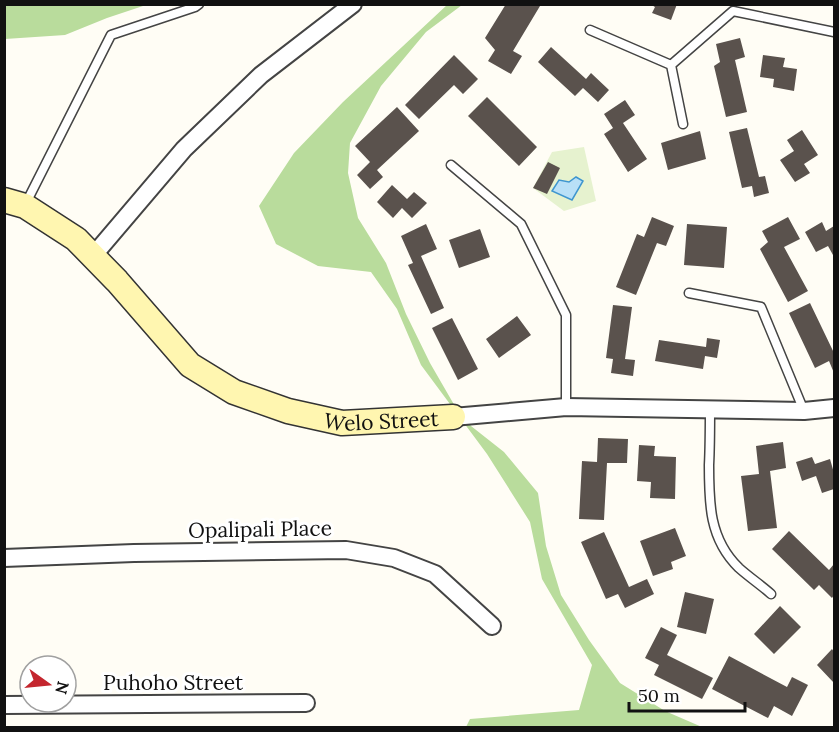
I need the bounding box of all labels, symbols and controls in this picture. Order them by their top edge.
street label: Welo Street [321,404,440,437]
street label: Opalipali Place [188,514,332,544]
north arrow [18,654,78,714]
street label: Puhoho Street [103,669,244,696]
scale bar [629,675,744,713]
text: N [51,679,74,696]
text: 50 m [638,684,680,707]

